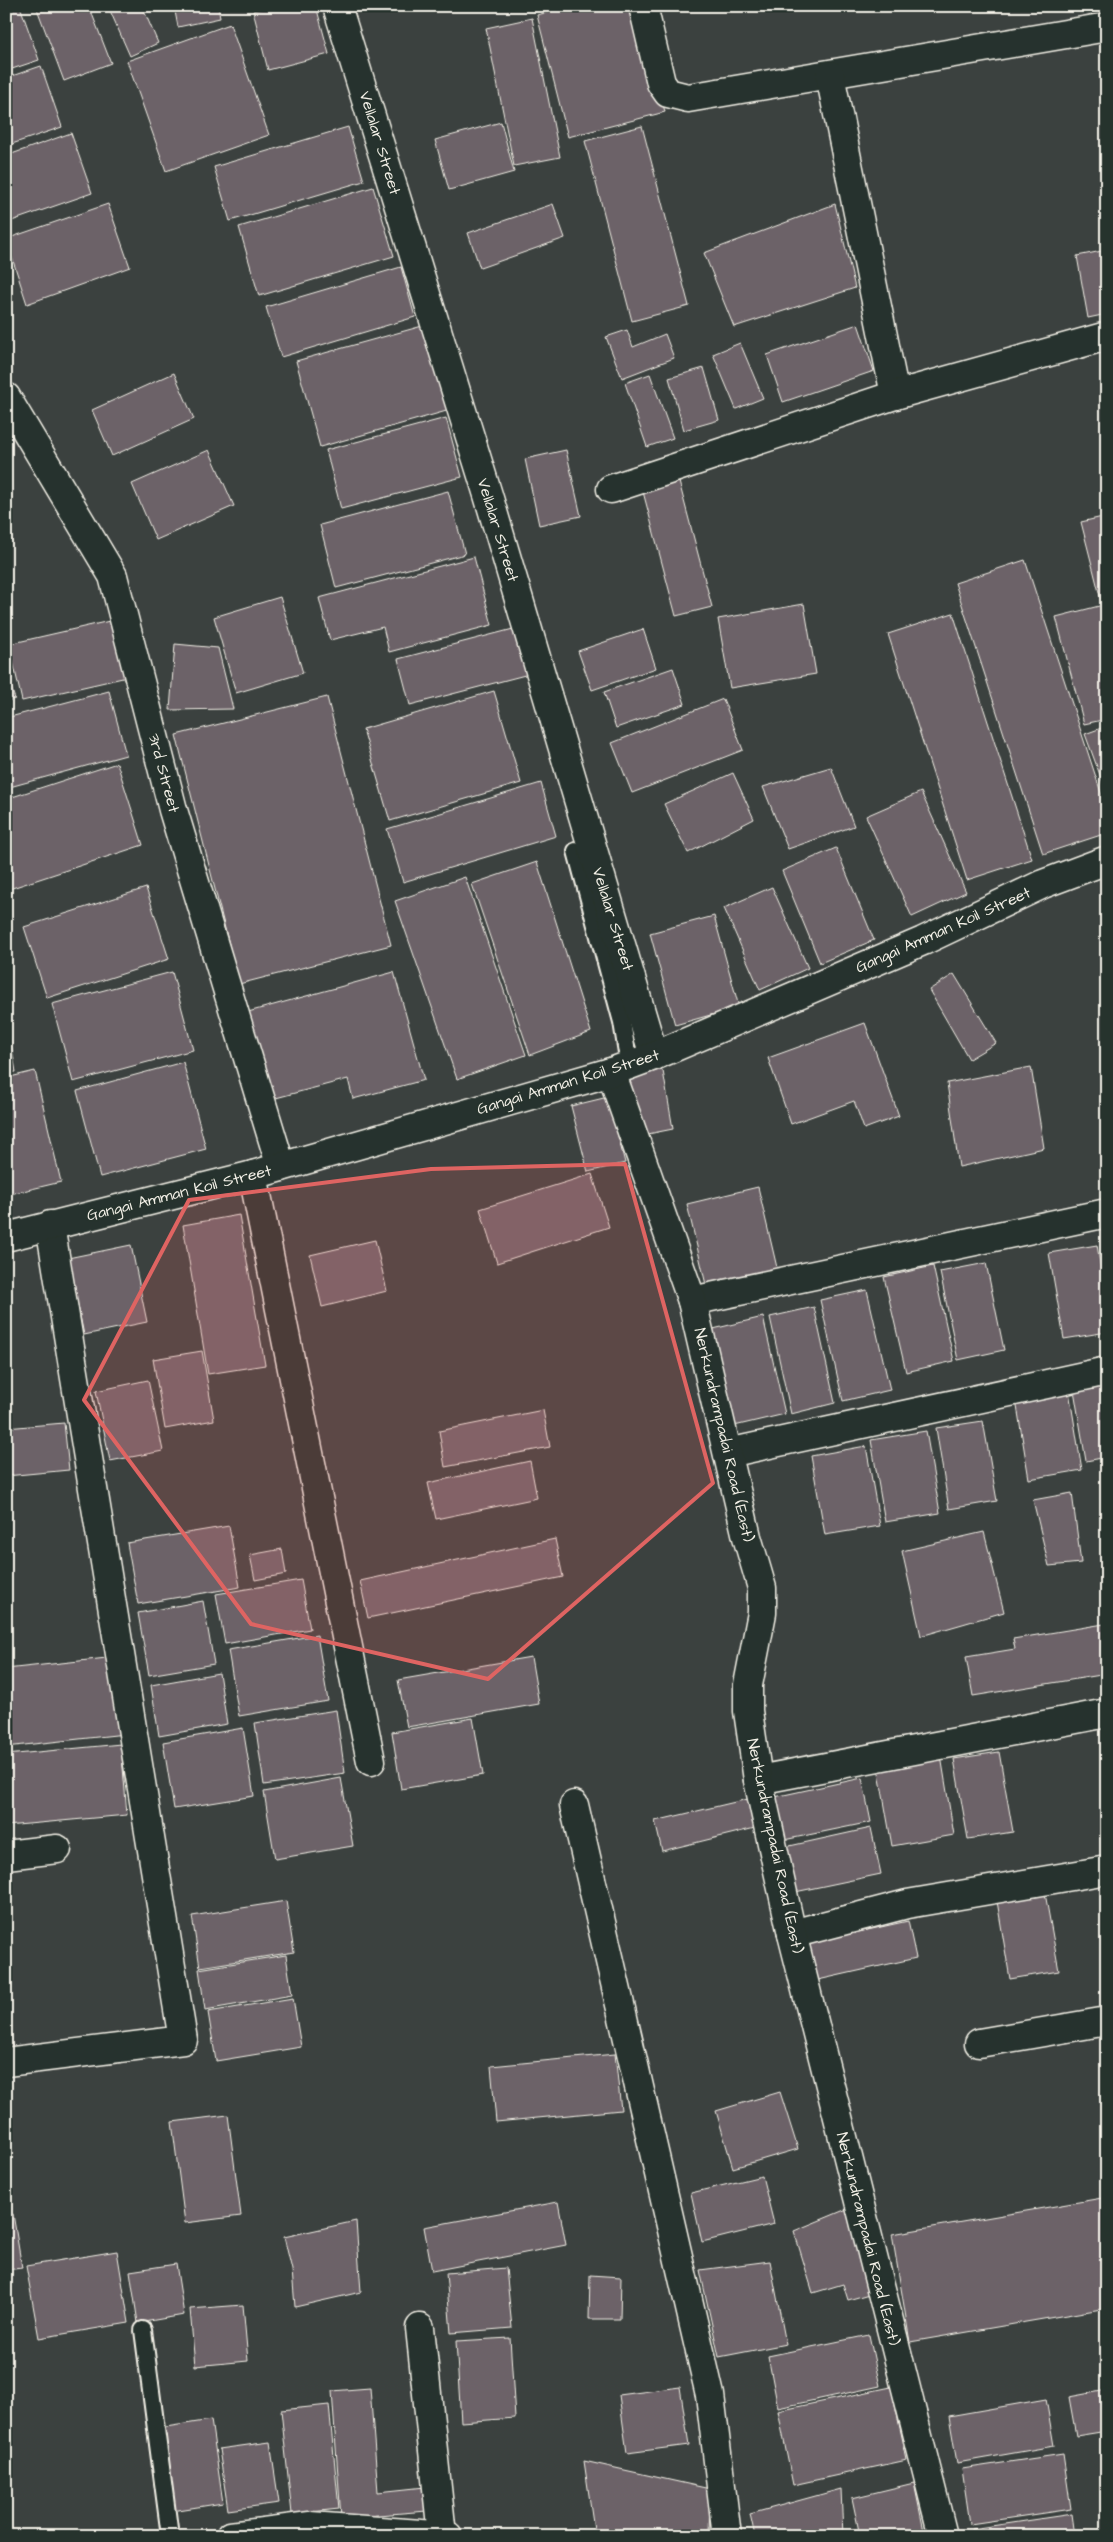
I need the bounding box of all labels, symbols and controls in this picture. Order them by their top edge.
street label: Vellalar Street [354,89,406,198]
street label: Vellalar Street [472,476,524,585]
street label: 3rd Street [143,731,185,815]
street label: Vellalar Street [587,865,639,974]
street label: Gangai Amman Koil Street [852,881,1035,980]
street label: Gangai Amman Koil Street [474,1044,663,1121]
street label: Gangai Amman Koil Street [84,1159,274,1228]
street label: Nerkundrampadai Road (East) [689,1326,759,1545]
street label: Nerkundrampadai Road (East) [741,1737,809,1956]
street label: Nerkundrampadai Road (East) [831,2130,905,2348]

